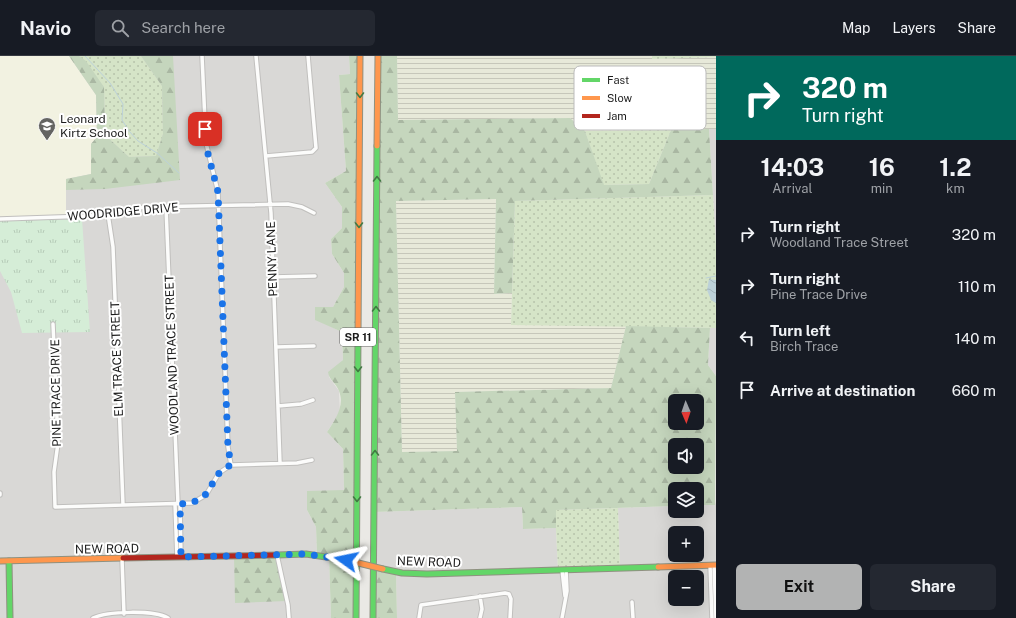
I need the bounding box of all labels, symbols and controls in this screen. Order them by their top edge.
search box [95,10,375,46]
text: Navio [20,17,71,39]
icon: search [109,17,131,39]
text: Search here [141,19,225,36]
text: Map [842,20,870,36]
text: Layers [892,20,936,36]
text: Share [958,20,996,36]
legend [574,66,706,130]
text: 320 m [802,71,888,104]
icon: right [736,72,788,124]
text: Fast [607,74,629,86]
one-way arrow [356,92,364,98]
text: Slow [607,92,633,104]
text: Turn right [802,105,884,126]
text: Jam [607,110,627,122]
place label: Leonard Kirtz School [60,112,128,140]
pin [188,112,222,146]
school or university icon: Leonard Kirtz School [37,116,57,141]
icon: arrive [194,118,216,140]
text: 14:03 [760,153,824,181]
text: 16 [869,153,895,181]
text: 1.2 [939,153,972,181]
one-way arrow [373,176,381,182]
text: Arrival [772,181,812,196]
text: min [871,181,893,196]
text: km [946,181,965,196]
street label: WOODRIDGE DRIVE [67,200,179,224]
text: Turn right [770,218,840,235]
street label: PENNY LANE [264,221,280,297]
one-way arrow [355,222,363,228]
icon: right [736,223,758,245]
text: 320 m [952,226,996,243]
text: Woodland Trace Street [770,235,909,250]
text: Turn right [770,270,840,287]
street label: WOODLAND TRACE STREET [162,275,182,435]
icon: right [736,275,758,297]
text: 110 m [958,278,996,295]
text: Pine Trace Drive [770,287,867,302]
street label: ELM TRACE STREET [108,301,126,417]
one-way arrow [372,306,380,312]
text: Turn left [770,322,831,339]
icon: left [736,327,758,349]
road number: SR 11 [340,328,376,346]
text: 140 m [955,330,996,347]
street label: PINE TRACE DRIVE [48,339,64,447]
text: Birch Trace [770,339,838,354]
one-way arrow [354,366,362,372]
icon: arrive [736,379,758,401]
text: Arrive at destination [770,382,915,399]
text: 660 m [952,382,996,399]
north arrow [668,394,704,430]
map controls [668,394,704,606]
button: sound [668,438,704,474]
one-way arrow [371,450,379,456]
button: layers [668,482,704,518]
one-way arrow [353,496,361,502]
button: + [668,526,704,562]
position arrow [325,539,367,581]
street label: NEW ROAD [75,541,139,557]
street label: NEW ROAD [397,554,461,570]
button: Exit [736,564,862,610]
button: Share [870,564,996,610]
button: − [668,570,704,606]

